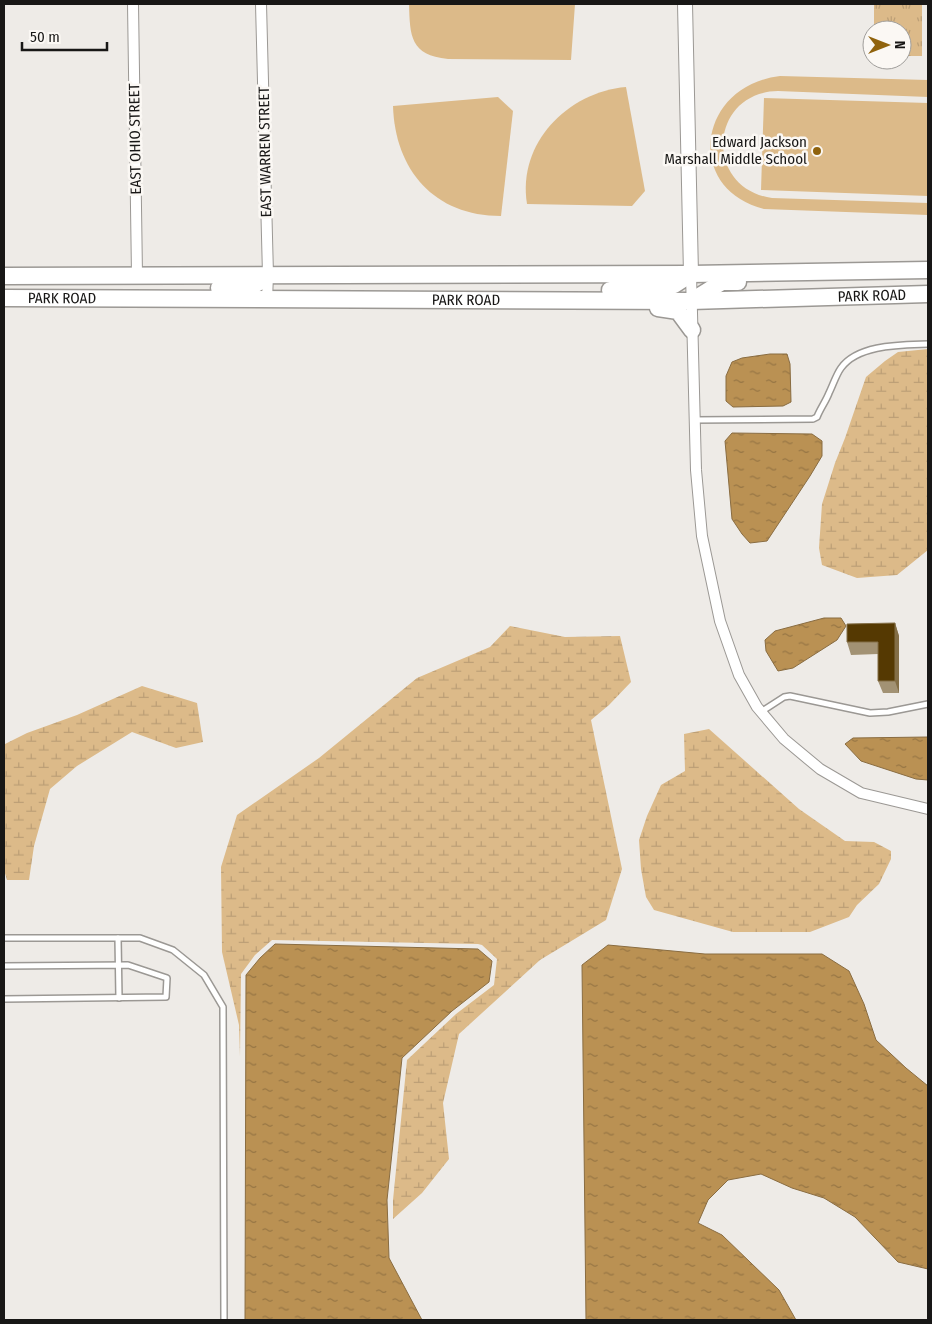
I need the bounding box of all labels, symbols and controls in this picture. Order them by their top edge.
scale bar [22,20,108,52]
north arrow [862,20,912,70]
text: 50 m [30,28,60,46]
text: N [891,41,908,49]
street label: EAST OHIO STREET [125,83,145,195]
street label: EAST WARREN STREET [255,86,275,218]
place label: Edward Jackson Marshall Middle School [664,133,807,168]
marker: Edward Jackson Marshall Middle School [811,145,823,157]
street label: PARK ROAD [837,286,906,306]
street label: PARK ROAD [28,289,96,307]
street label: PARK ROAD [432,291,500,309]

